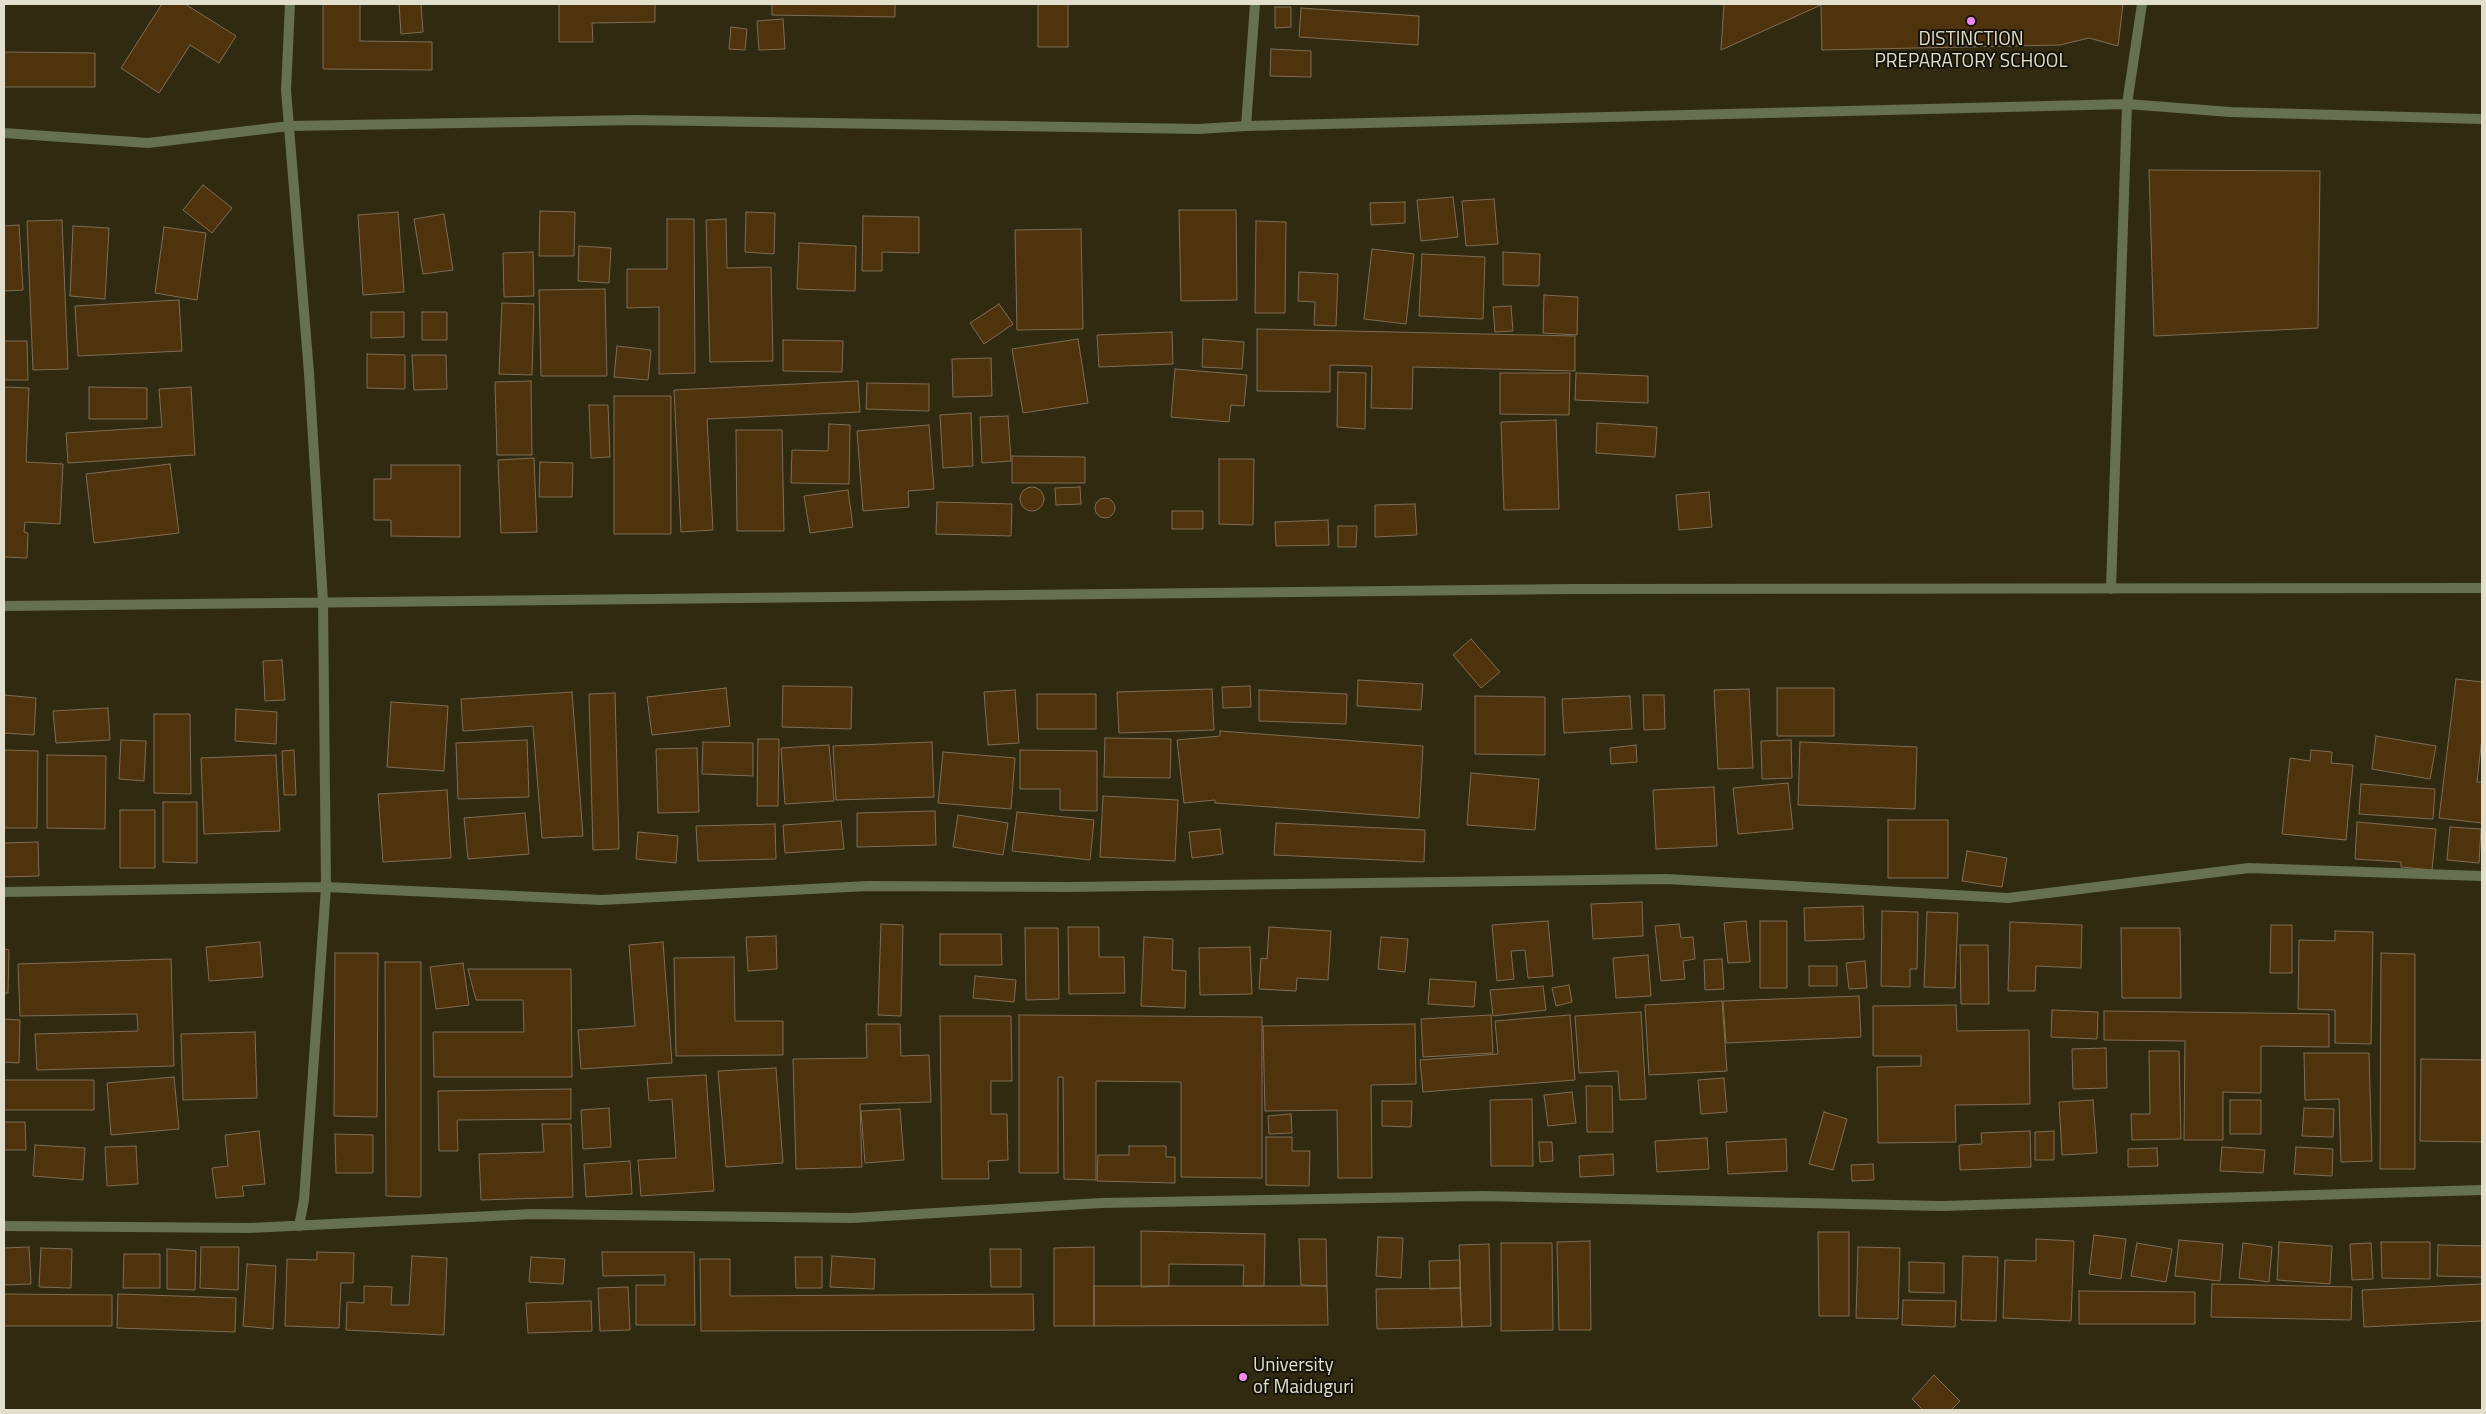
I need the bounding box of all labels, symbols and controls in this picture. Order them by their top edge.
marker: DISTINCTION PREPARATORY SCHOOL [1965,15,1977,27]
place label: DISTINCTION PREPARATORY SCHOOL [1875,29,2067,73]
place label: University of Maiduguri [1253,1355,1354,1399]
marker: University of Maiduguri [1237,1371,1249,1383]

